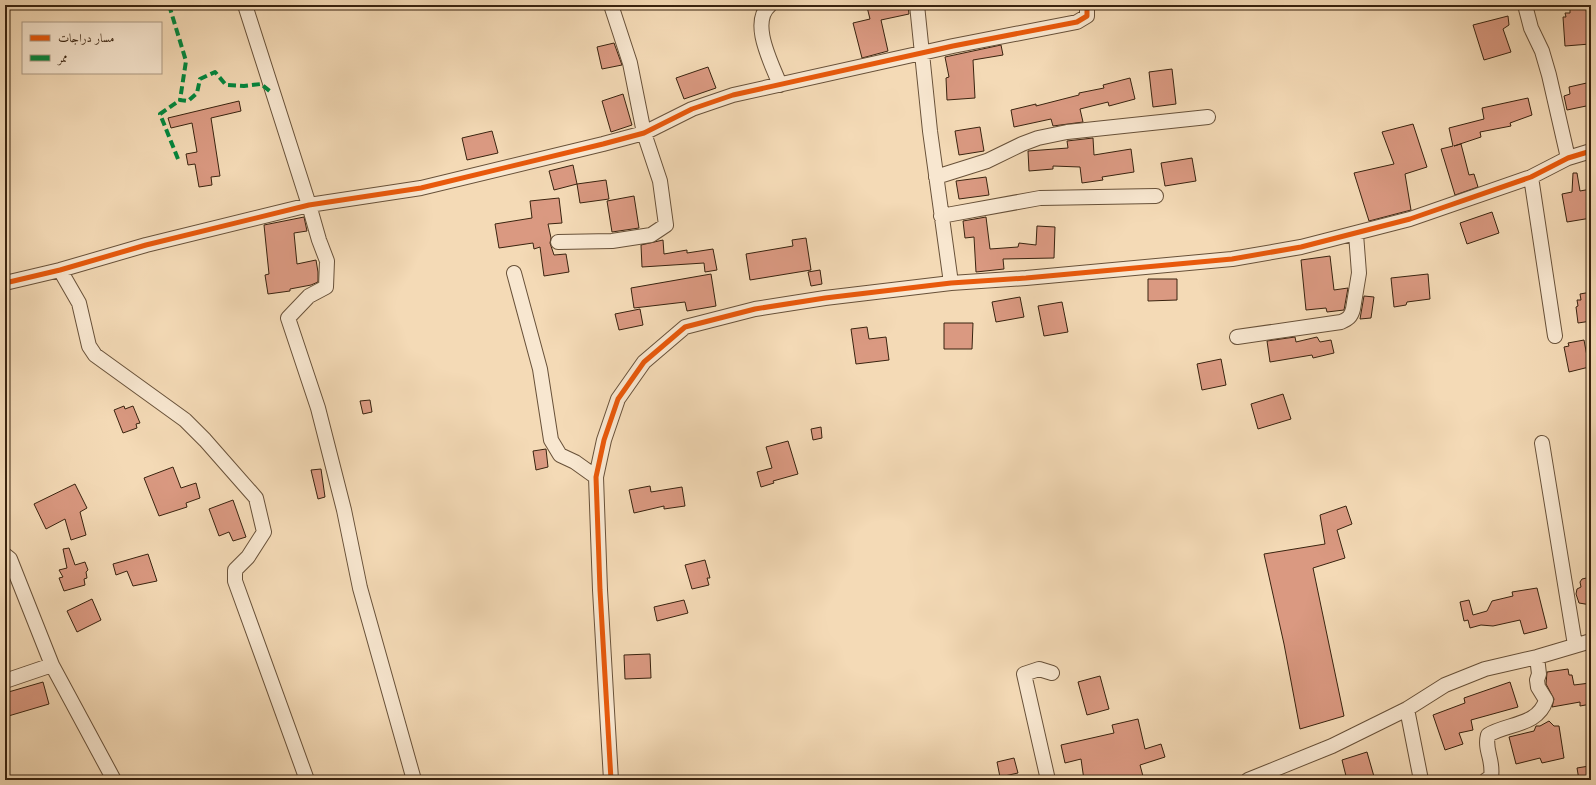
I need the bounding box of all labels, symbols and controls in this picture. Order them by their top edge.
legend [22,22,162,74]
text: مسار دراجات [58,33,114,45]
text: ممر [56,53,68,66]

